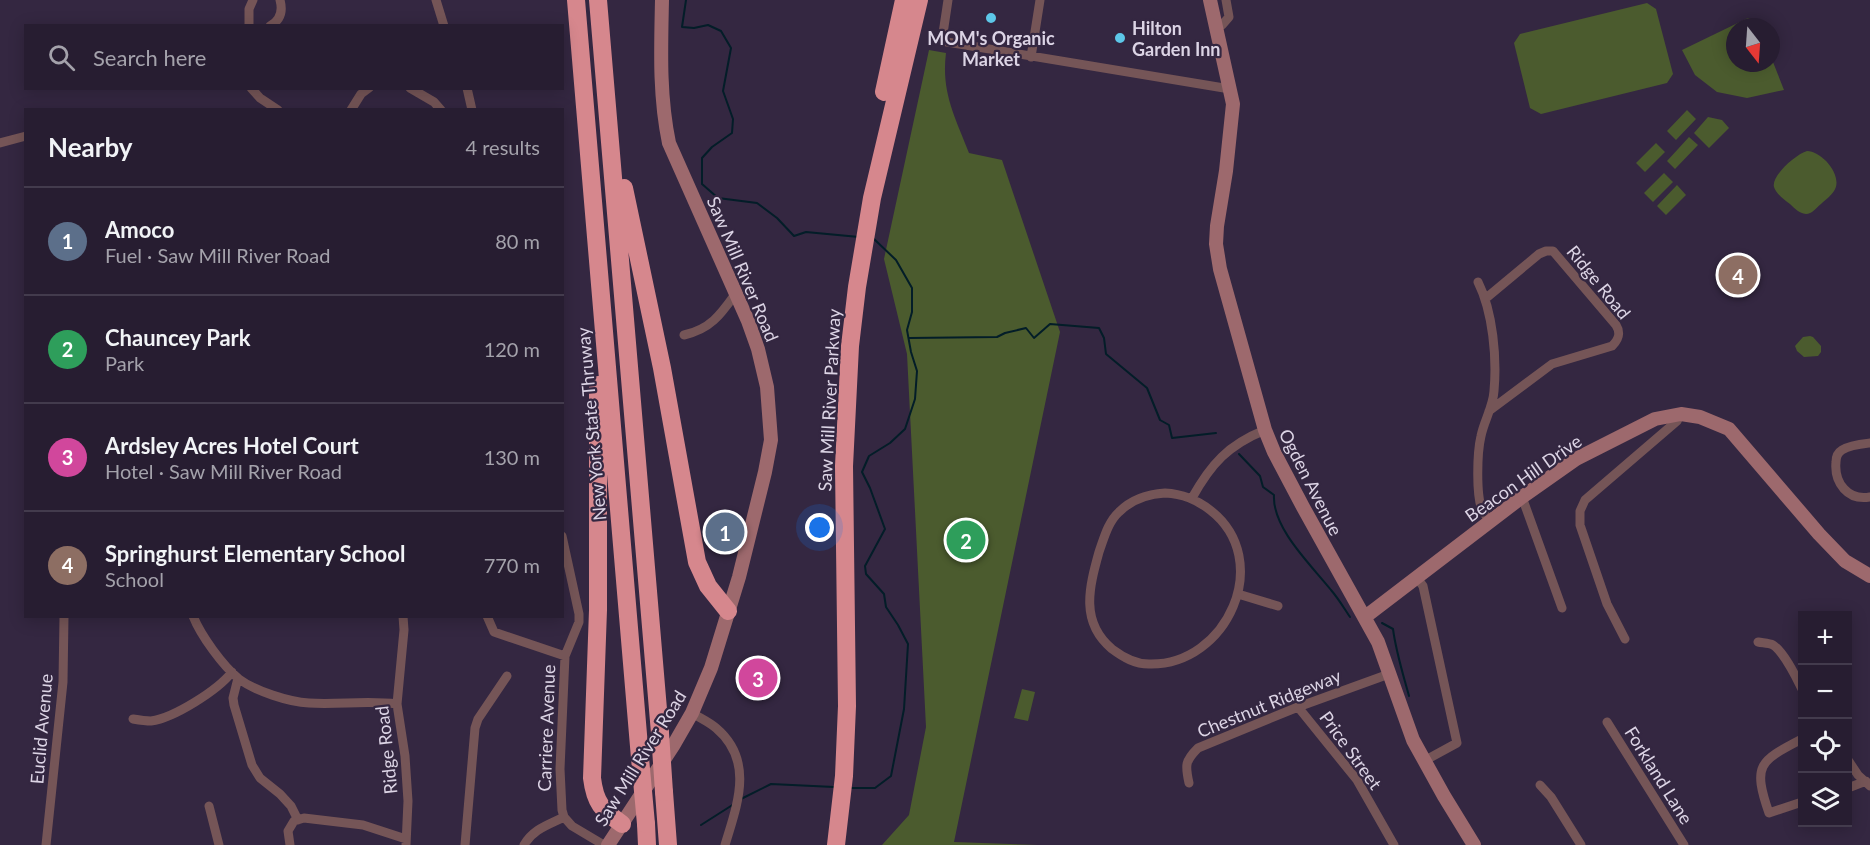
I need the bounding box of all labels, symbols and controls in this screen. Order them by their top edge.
marker: MOM's Organic Market [984,11,998,25]
place label: Hilton Garden Inn [1132,17,1221,60]
north arrow [1726,18,1780,72]
search box [24,24,564,90]
place label: MOM's Organic Market [927,27,1055,70]
marker: Hilton Garden Inn [1113,31,1127,45]
icon: search [45,41,78,74]
text: Search here [93,44,206,71]
text: Nearby [48,131,133,163]
text: 4 results [465,135,540,159]
street label: Saw Mill River Road [702,193,784,345]
text: Amoco [105,216,174,243]
text: 1 [62,229,73,253]
text: 80 m [495,229,540,253]
street label: Ridge Road [1563,241,1635,323]
text: Fuel · Saw Mill River Road [105,243,330,267]
pin: 4 [1718,252,1758,298]
street label: Saw Mill River Parkway [813,307,845,492]
text: Chauncey Park [105,324,251,351]
street label: New York State Thruway [572,326,610,522]
text: 2 [62,337,73,361]
text: 120 m [484,337,540,361]
text: Park [105,351,144,375]
street label: Ogden Avenue [1275,425,1347,539]
street label: Beacon Hill Drive [1460,430,1586,526]
text: Ardsley Acres Hotel Court [105,432,359,459]
text: 3 [62,445,73,469]
text: 130 m [484,445,540,469]
text: Hotel · Saw Mill River Road [105,459,342,483]
pin: 1 [706,510,744,554]
your location [805,513,834,542]
pin: 2 [946,518,986,562]
text: Springhurst Elementary School [105,540,405,567]
text: 4 [62,553,73,577]
text: 770 m [484,553,540,577]
text: School [105,567,164,591]
map controls [1798,611,1852,827]
button: + [1798,611,1852,665]
pin: 3 [738,656,777,700]
street label: Carriere Avenue [533,664,559,792]
street label: Chestnut Ridgeway [1194,664,1345,742]
button: − [1798,665,1852,719]
street label: Euclid Avenue [25,673,57,785]
street label: Saw Mill River Road [589,686,691,830]
street label: Ridge Road [370,705,402,795]
street label: Price Street [1315,707,1387,794]
button: locate [1798,719,1852,773]
street label: Forkland Lane [1620,722,1698,828]
button: layers [1798,773,1852,827]

